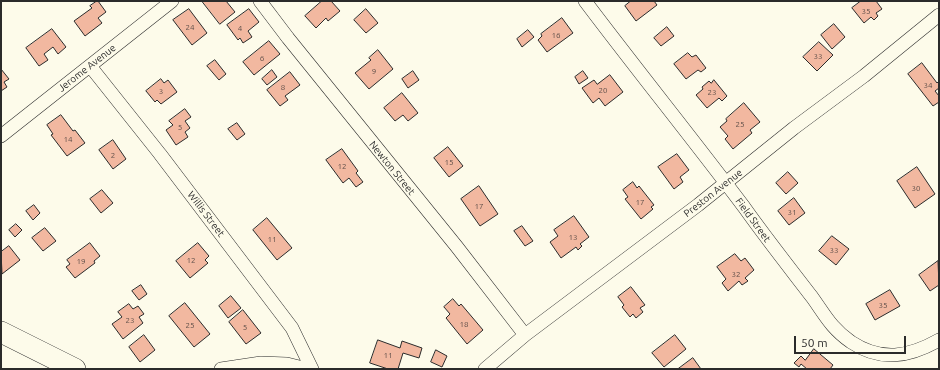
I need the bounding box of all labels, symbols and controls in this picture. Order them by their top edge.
house number: 35 [861,6,871,16]
house number: 24 [185,22,195,32]
house number: 4 [238,23,242,33]
house number: 16 [551,30,561,40]
street label: Jerome Avenue [56,42,118,94]
house number: 33 [813,51,823,61]
house number: 6 [260,53,264,63]
house number: 9 [372,66,376,76]
house number: 34 [923,80,933,90]
house number: 8 [281,82,285,92]
house number: 20 [598,85,608,95]
house number: 3 [159,86,163,96]
house number: 23 [707,87,717,97]
house number: 25 [735,119,745,129]
house number: 5 [178,122,182,132]
house number: 14 [63,134,73,144]
street label: Newton Street [367,139,417,197]
house number: 2 [111,150,115,160]
house number: 15 [444,157,454,167]
house number: 12 [337,161,347,171]
street label: Preston Avenue [681,166,745,220]
house number: 30 [911,183,921,193]
street label: Willis Street [185,189,227,239]
street label: Field Street [733,195,773,245]
house number: 17 [635,197,645,207]
house number: 17 [474,201,484,211]
house number: 31 [787,207,797,217]
house number: 13 [568,232,578,242]
house number: 11 [267,234,277,244]
house number: 33 [829,245,839,255]
house number: 12 [186,255,196,265]
house number: 19 [76,256,86,266]
house number: 32 [731,269,741,279]
house number: 35 [878,300,888,310]
house number: 23 [125,315,135,325]
house number: 18 [459,319,469,329]
house number: 25 [185,320,195,330]
house number: 5 [243,322,247,332]
scale bar [796,328,908,354]
text: 50 m [801,336,828,349]
house number: 11 [383,350,393,360]

